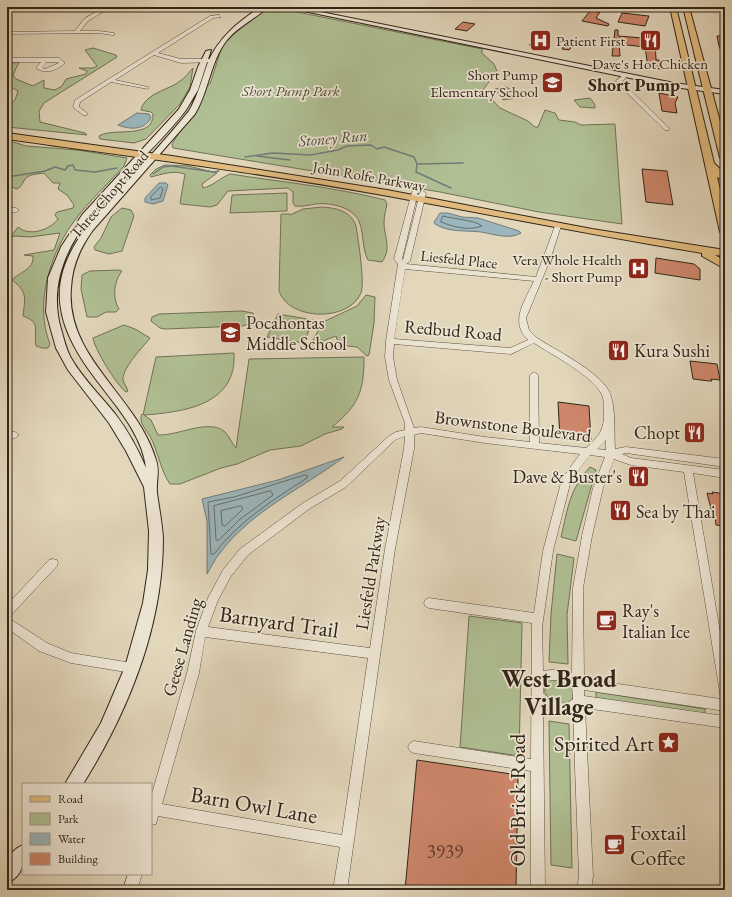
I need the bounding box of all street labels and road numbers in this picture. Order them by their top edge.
street label: Three Chopt Road [66,146,153,242]
street label: John Rolfe Parkway [309,156,427,195]
street label: Liesfeld Place [420,246,498,272]
street label: Redbud Road [403,314,504,346]
street label: Brownstone Boulevard [433,405,594,447]
street label: Liesfeld Parkway [350,514,390,631]
street label: Geese Landing [157,595,207,699]
street label: Barnyard Trail [218,599,340,645]
street label: Old Brick Road [503,733,532,866]
street label: Barn Owl Lane [188,780,320,831]

